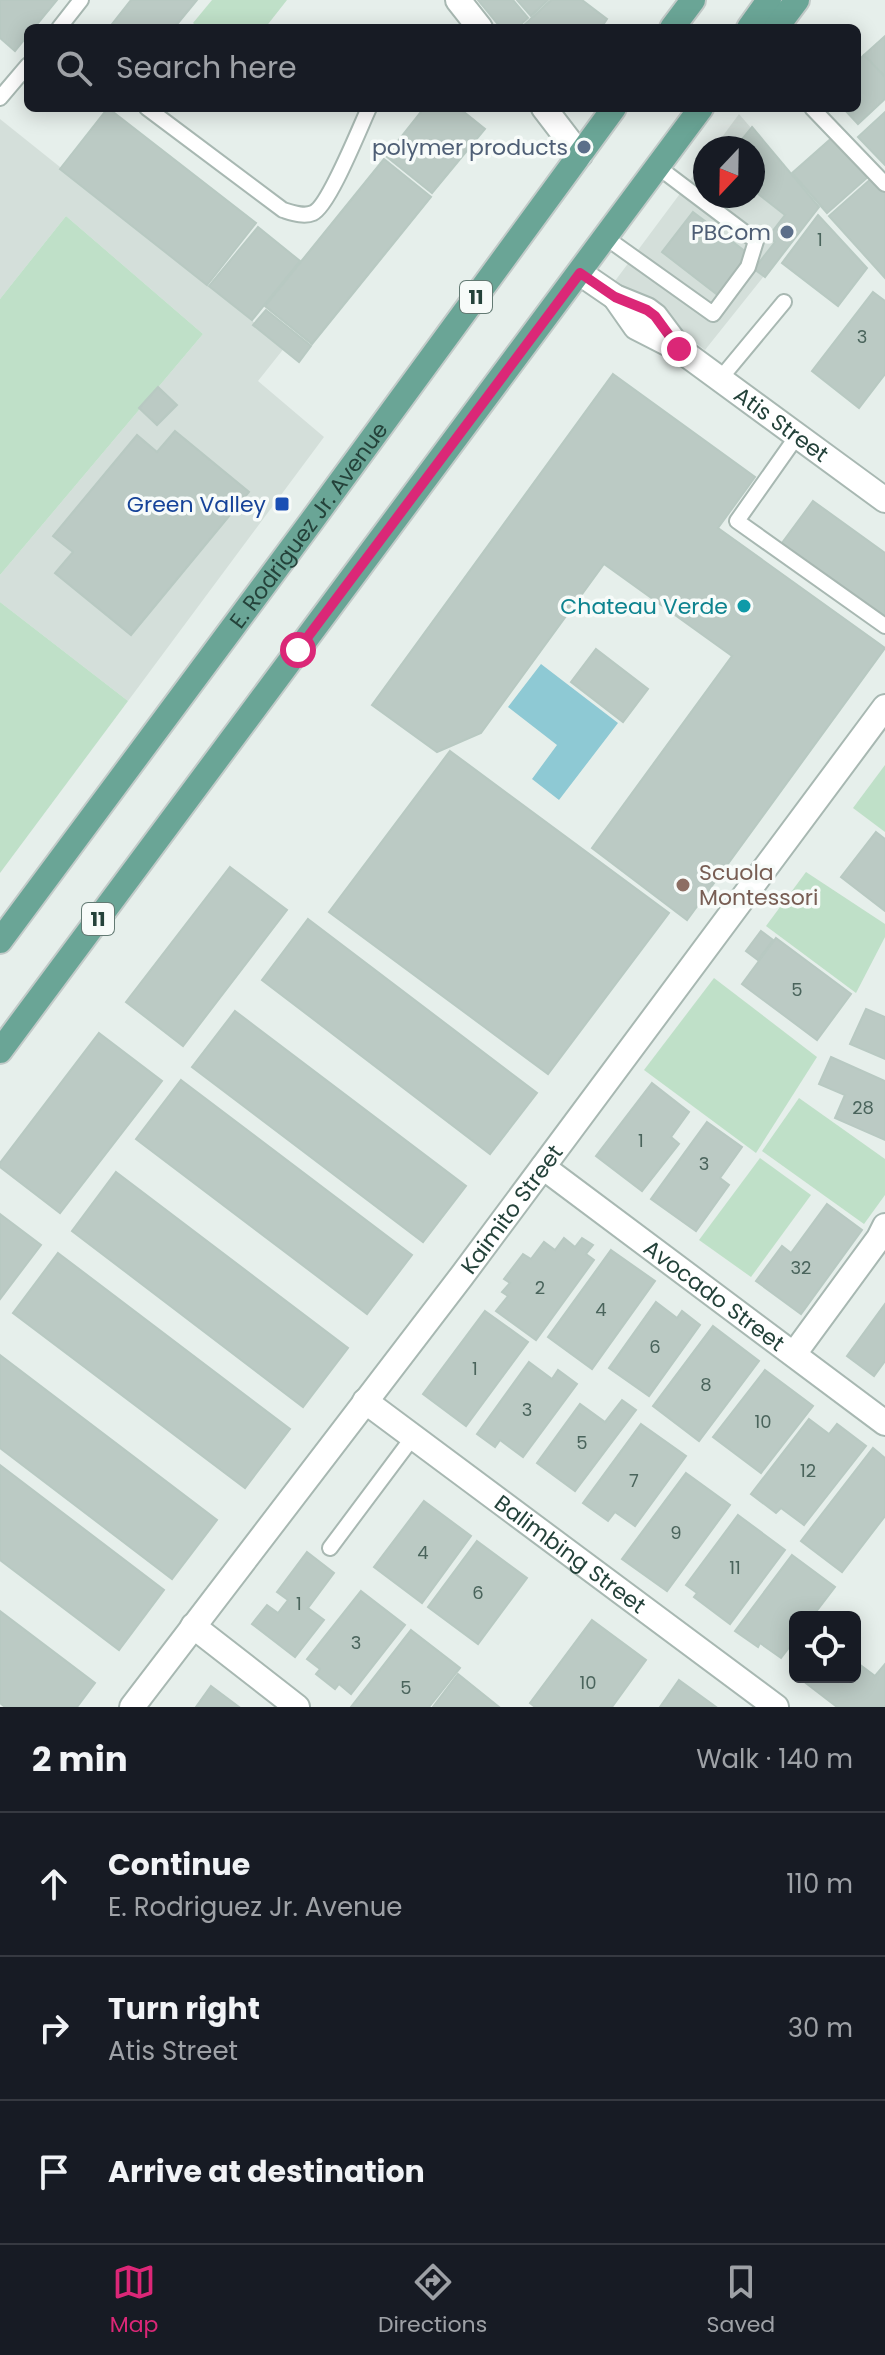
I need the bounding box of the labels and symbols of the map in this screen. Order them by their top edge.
place label: polymer products [372,132,568,163]
north arrow [693,136,765,208]
marker: polymer products [575,138,593,156]
place label: PBCom [691,217,771,248]
marker: PBCom [778,223,796,241]
house number: 1 [817,227,823,252]
road number: 11 [460,281,492,313]
house number: 3 [857,324,867,349]
route end [661,331,697,367]
street label: Atis Street [728,379,835,469]
street label: E. Rodriguez Jr. Avenue [222,415,395,634]
place label: Green Valley [127,489,267,520]
marker: Green Valley [273,495,291,513]
place label: Chateau Verde [560,591,728,622]
marker: Chateau Verde [735,597,753,615]
route start [280,632,316,668]
place label: Scuola Montessori [699,857,818,913]
marker: Scuola Montessori [674,876,692,894]
road number: 11 [82,903,114,935]
house number: 5 [791,977,803,1002]
house number: 28 [852,1095,874,1120]
house number: 1 [638,1128,644,1153]
street label: Kaimito Street [453,1138,570,1280]
house number: 3 [699,1151,709,1176]
street label: Avocado Street [637,1232,791,1358]
house number: 32 [791,1255,811,1280]
house number: 2 [535,1275,545,1300]
house number: 4 [595,1297,607,1322]
house number: 6 [649,1334,661,1359]
house number: 1 [472,1356,478,1381]
house number: 8 [700,1372,712,1397]
house number: 3 [522,1397,532,1422]
house number: 10 [754,1409,772,1434]
house number: 5 [576,1430,588,1455]
house number: 12 [800,1458,816,1483]
house number: 7 [629,1468,639,1493]
street label: Balimbing Street [488,1487,652,1621]
house number: 9 [670,1520,682,1545]
house number: 4 [417,1540,429,1565]
house number: 11 [729,1555,741,1580]
house number: 6 [472,1580,484,1605]
house number: 1 [296,1591,302,1616]
house number: 3 [351,1630,361,1655]
house number: 10 [579,1670,597,1695]
house number: 5 [400,1675,412,1700]

